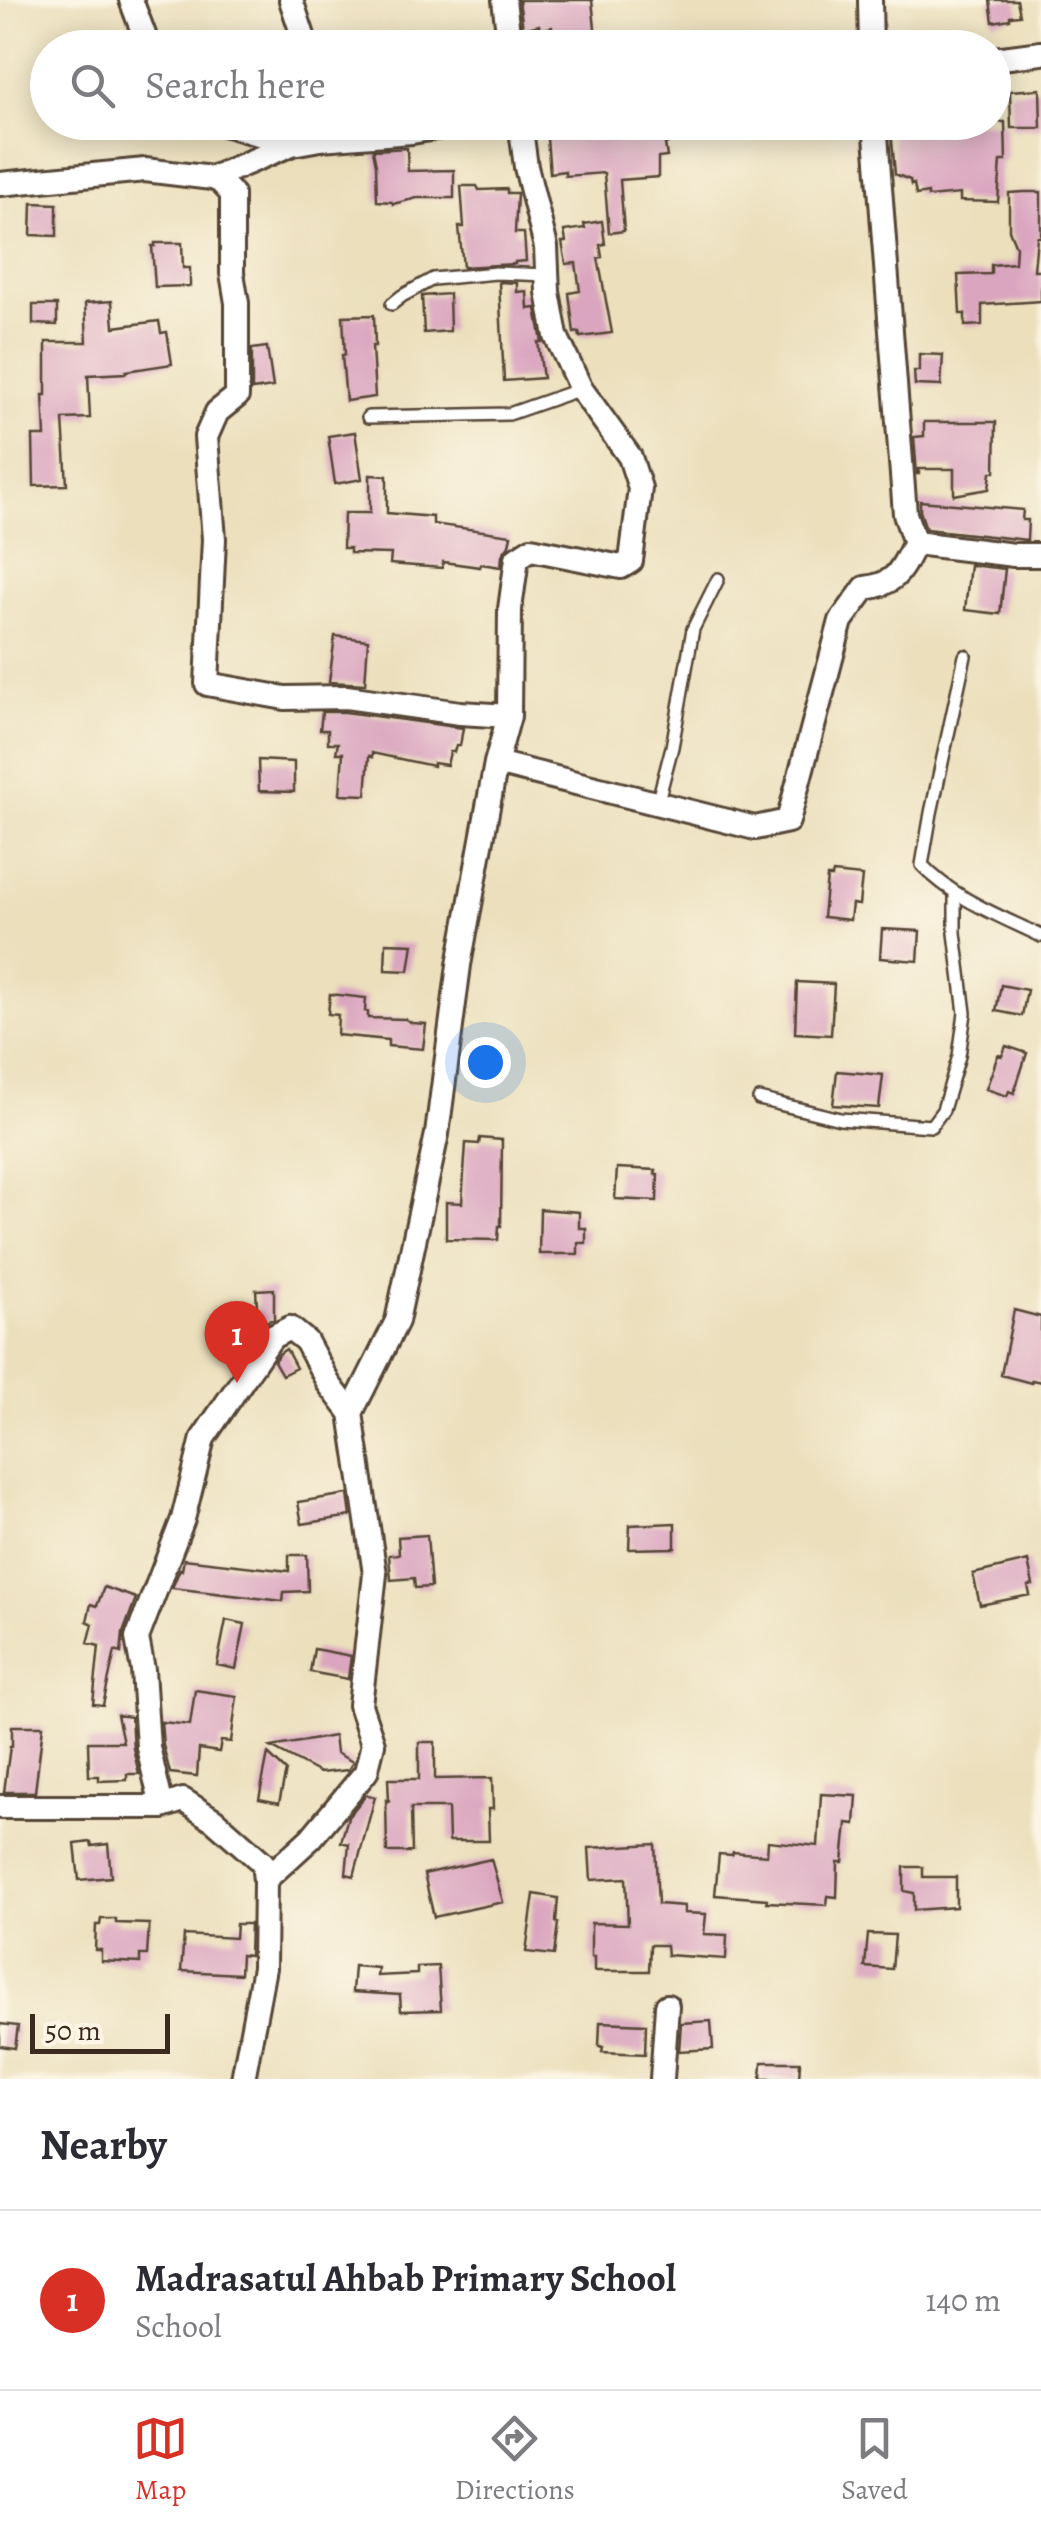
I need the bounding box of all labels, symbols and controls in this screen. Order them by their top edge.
search box [30,30,1011,140]
icon: search [65,58,120,113]
text: Search here [145,59,326,111]
your location [460,1037,511,1088]
pin: 1 [204,1300,270,1383]
scale bar [30,2009,170,2054]
text: 50 m [45,2012,101,2050]
text: Nearby [40,2116,167,2173]
text: Madrasatul Ahbab Primary School [135,2252,676,2304]
text: 1 [67,2278,78,2322]
text: 140 m [926,2278,1001,2322]
text: School [135,2304,222,2348]
tab: Map [133,2411,188,2509]
tab: Directions [455,2411,575,2509]
tab: Saved [841,2411,908,2509]

